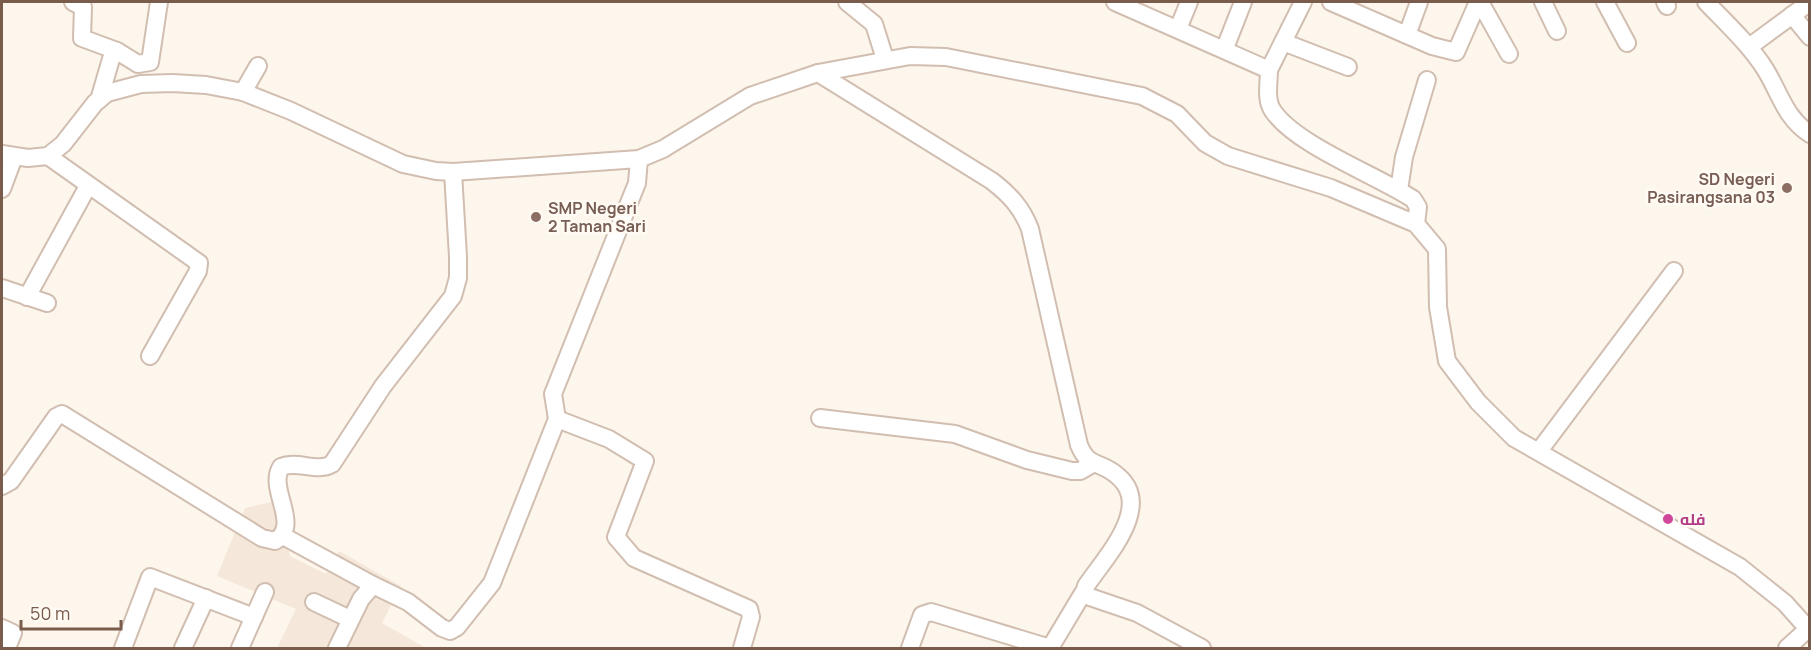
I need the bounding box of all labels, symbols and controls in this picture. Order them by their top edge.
place label: SD Negeri Pasirangsana 03 [1647,168,1775,208]
marker: SD Negeri Pasirangsana 03 [1780,181,1794,195]
place label: SMP Negeri 2 Taman Sari [548,197,646,237]
marker: SMP Negeri 2 Taman Sari [529,210,543,224]
place label: فله [1680,508,1706,530]
marker: فله [1661,512,1675,526]
scale bar [21,593,122,631]
text: 50 m [30,601,70,625]

